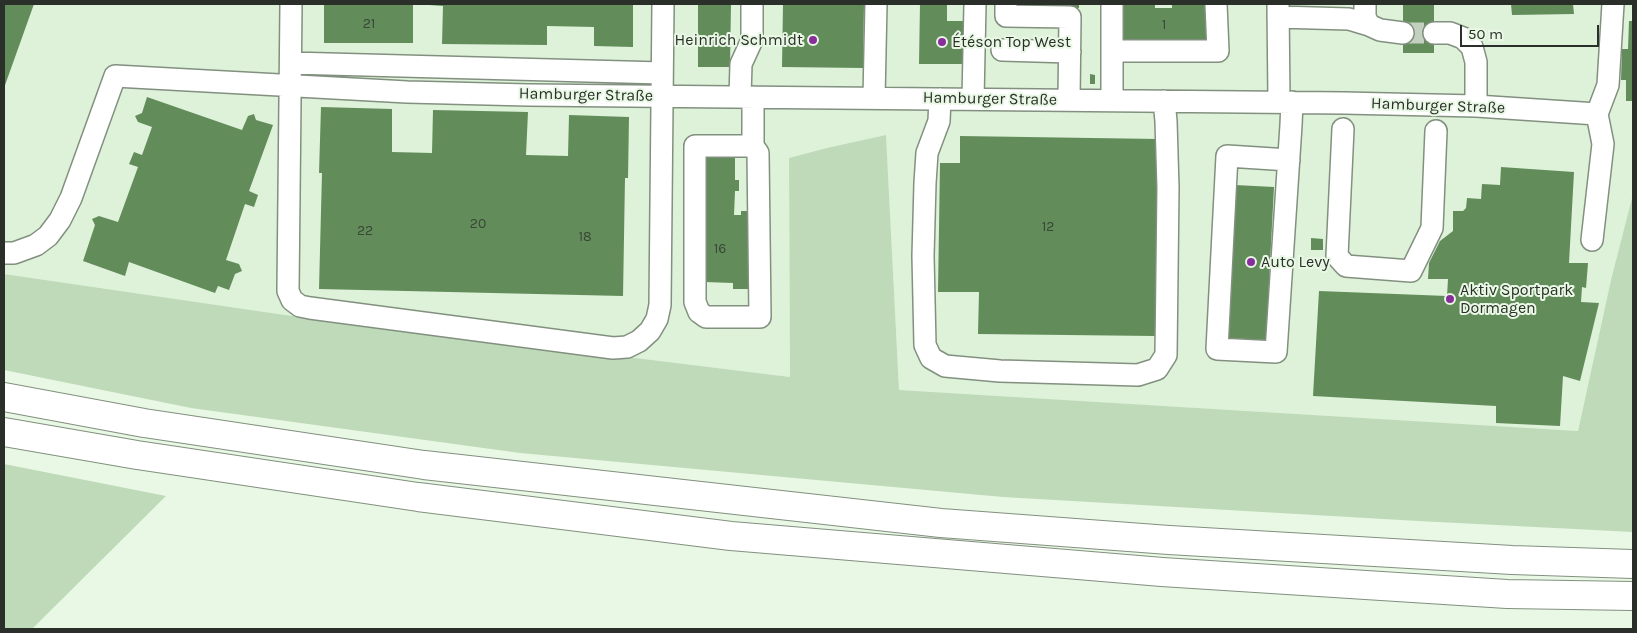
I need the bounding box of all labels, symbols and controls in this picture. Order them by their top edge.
scale bar [1462,15,1601,47]
house number: 21 [363,16,375,32]
house number: 1 [1162,17,1166,33]
text: 50 m [1468,25,1503,43]
place label: Heinrich Schmidt [675,30,803,50]
place label: Étéson Top West [952,32,1071,52]
marker: Heinrich Schmidt [807,34,819,46]
marker: Étéson Top West [936,36,948,48]
street label: Hamburger Straße [519,84,653,106]
street label: Hamburger Straße [923,88,1057,110]
street label: Hamburger Straße [1371,94,1505,118]
house number: 20 [470,216,486,232]
house number: 12 [1042,219,1054,235]
house number: 22 [357,223,373,239]
house number: 18 [578,229,592,245]
house number: 16 [714,241,726,257]
place label: Auto Levy [1261,252,1330,272]
marker: Auto Levy [1245,256,1257,268]
place label: Aktiv Sportpark Dormagen [1460,280,1573,318]
marker: Aktiv Sportpark Dormagen [1444,293,1456,305]

